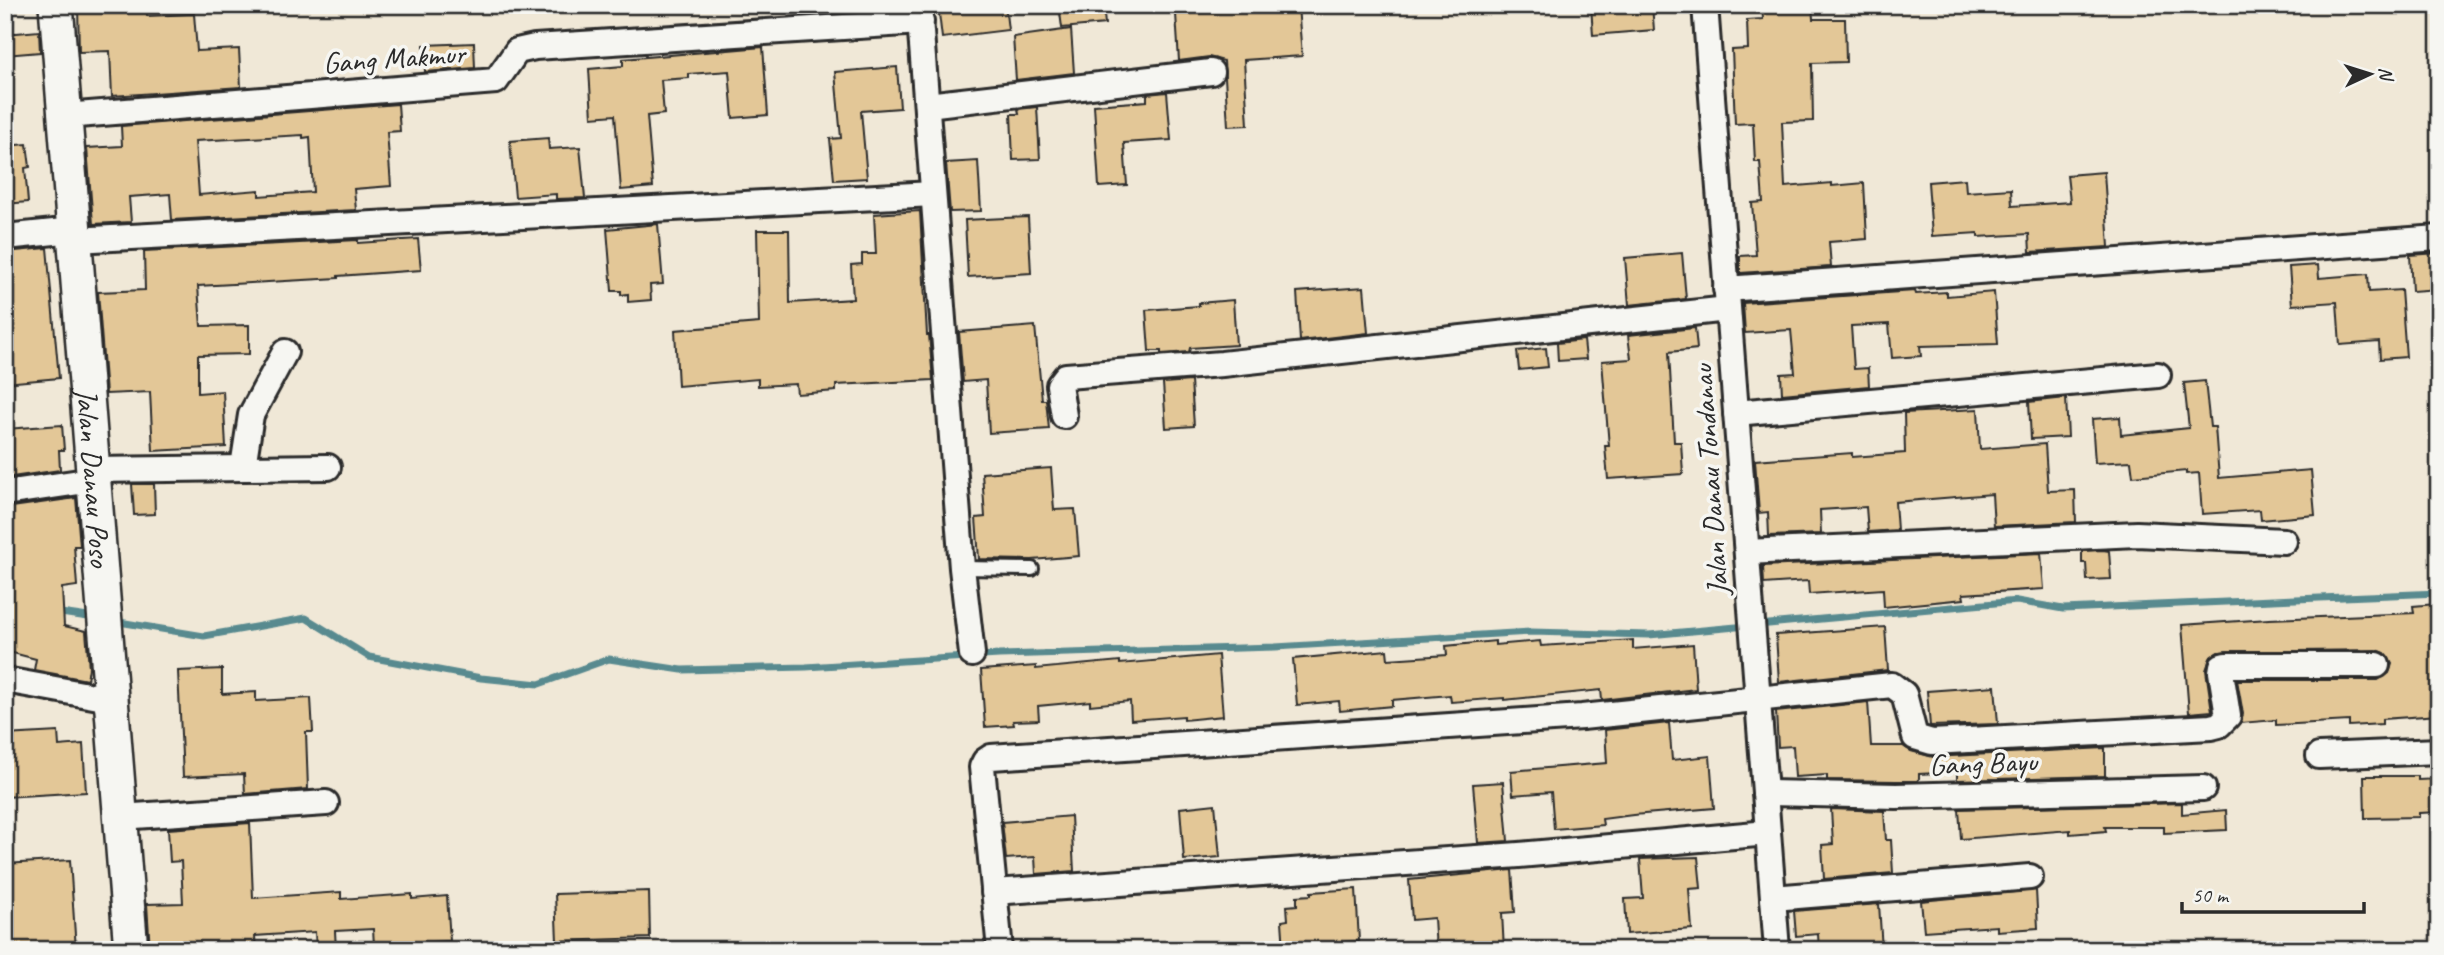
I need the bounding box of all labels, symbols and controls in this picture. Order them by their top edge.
street label: Gang Makmur [322,34,469,82]
north arrow [2336,38,2406,108]
text: N [2374,66,2399,83]
street label: Jalan Danau Tondanau [1683,361,1737,599]
street label: Jalan Danau Poso [67,385,120,570]
street label: Gang Bayu [1928,742,2039,784]
scale bar [2182,871,2364,915]
text: 50 m [2192,882,2230,908]

